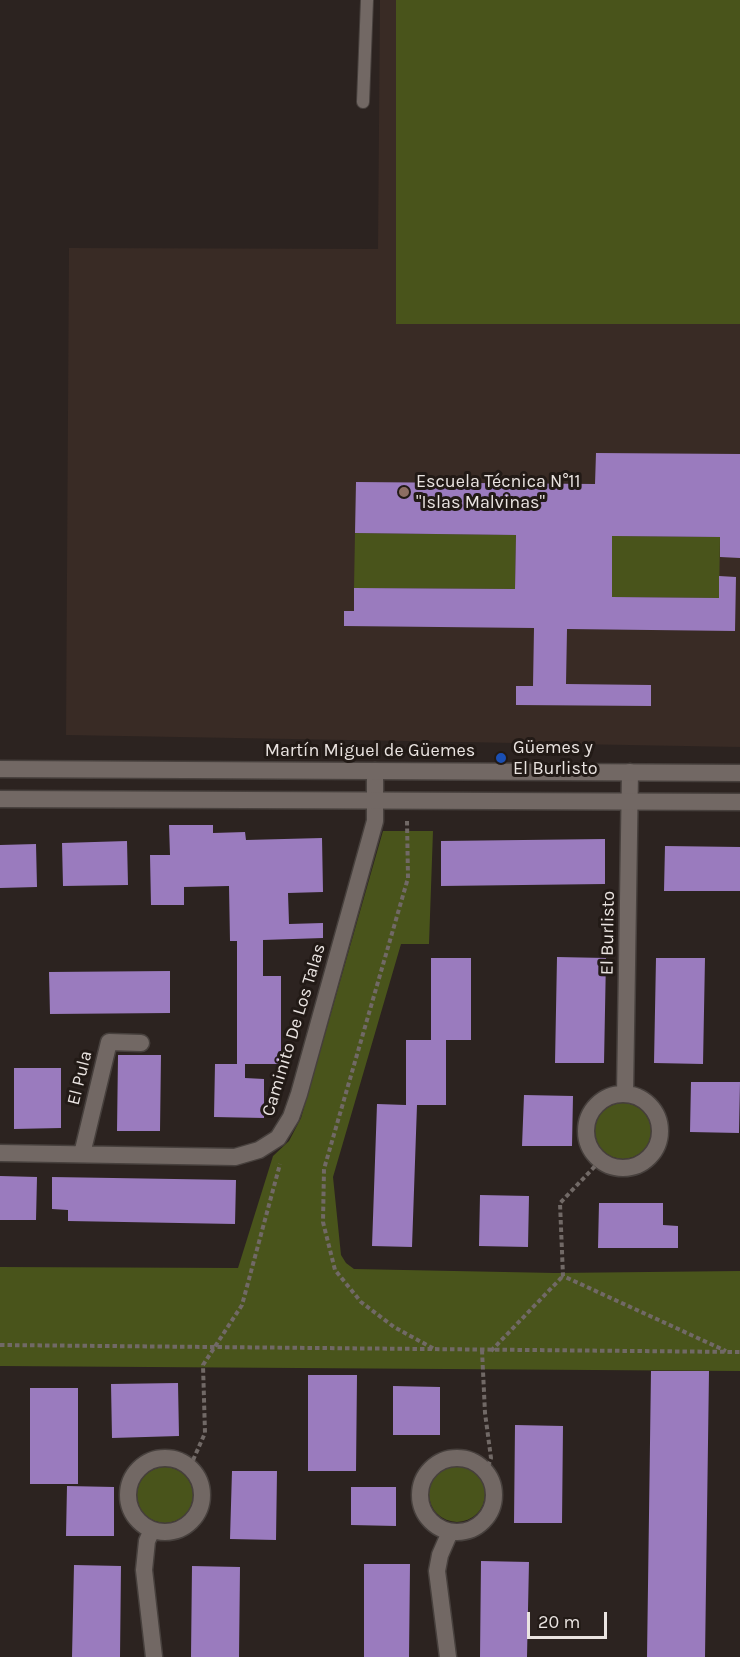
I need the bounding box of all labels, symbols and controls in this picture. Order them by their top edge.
place label: Escuela Técnica N°11 "Islas Malvinas" [416,471,580,514]
marker: Escuela Técnica N°11 "Islas Malvinas" [397,485,411,499]
place label: Güemes y El Burlisto [513,737,597,780]
street label: Martín Miguel de Güemes [265,740,475,762]
marker: Güemes y El Burlisto [494,751,508,765]
street label: El Burlisto [596,891,620,975]
street label: Caminito De Los Talas [257,941,331,1119]
street label: El Pula [63,1049,97,1107]
scale bar [530,1600,610,1638]
text: 20 m [538,1611,580,1633]

